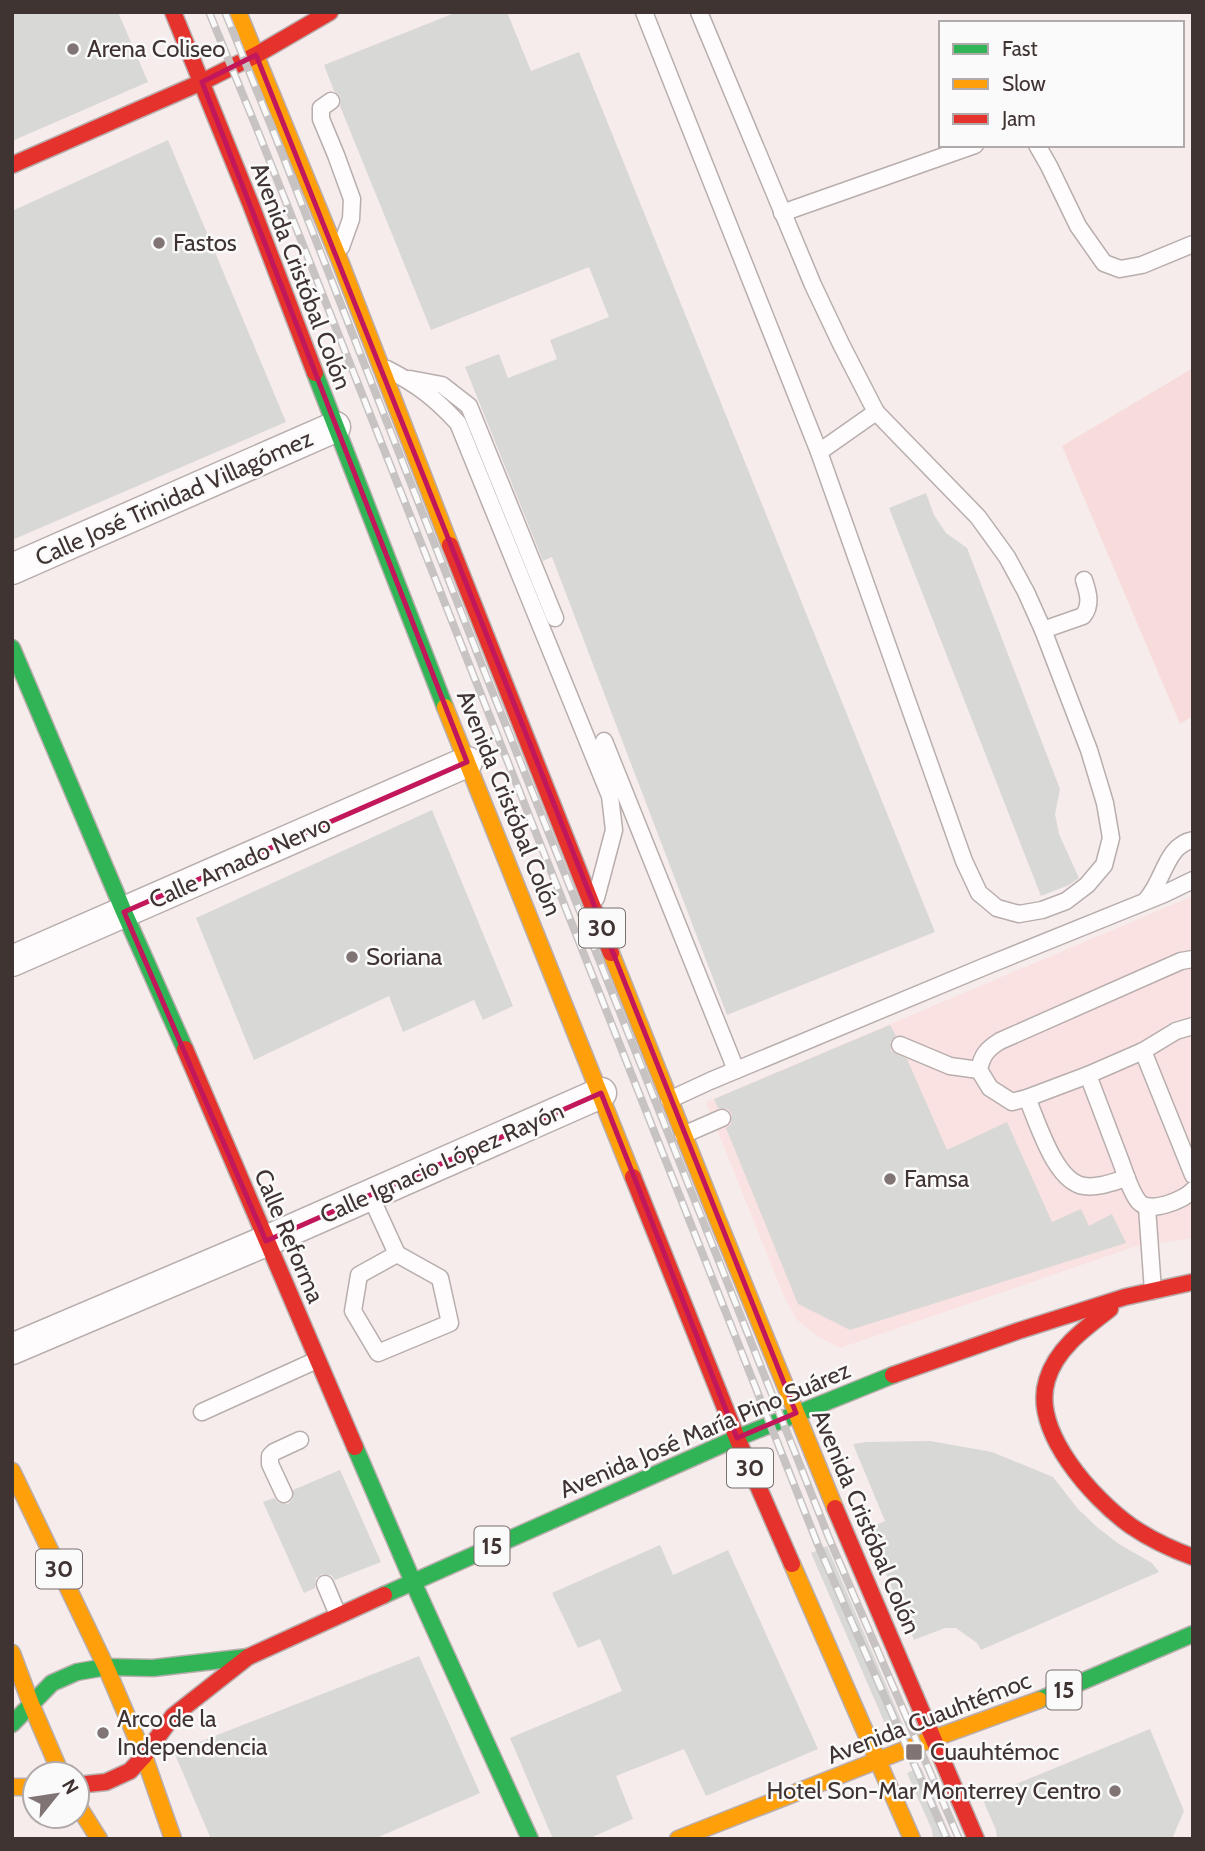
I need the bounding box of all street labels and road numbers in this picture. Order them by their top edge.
street label: Avenida Cristóbal Colón [245,158,358,393]
street label: Calle José Trinidad Villagómez [31,423,317,572]
street label: Avenida Cristóbal Colón [451,686,568,920]
street label: Calle Amado Nervo [145,808,335,915]
road number: 30 [579,909,625,948]
street label: Calle Ignacio López Rayón [315,1096,568,1229]
street label: Calle Reforma [248,1165,331,1308]
street label: Avenida José María Pino Suárez [555,1355,855,1504]
street label: Avenida Cristóbal Colón [806,1405,927,1638]
road number: 30 [727,1448,773,1488]
road number: 15 [475,1526,510,1566]
road number: 30 [36,1550,82,1588]
street label: Avenida Cuauhtémoc [823,1666,1035,1770]
road number: 15 [1046,1670,1082,1709]

